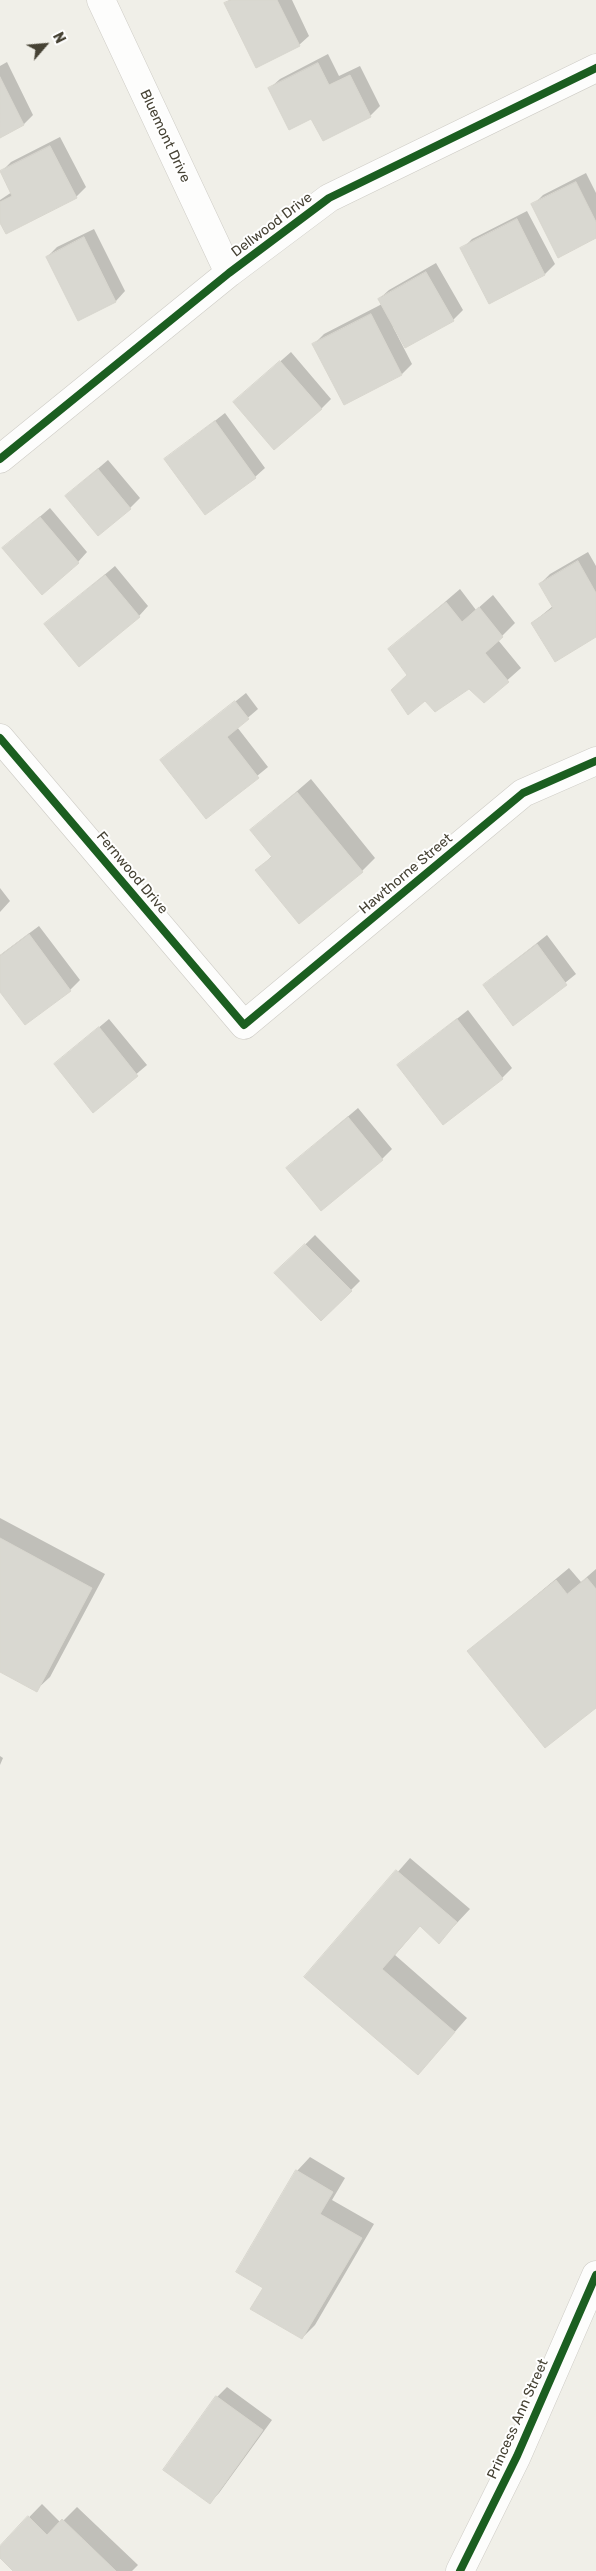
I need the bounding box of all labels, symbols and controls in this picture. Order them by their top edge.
north arrow [20,20,70,70]
text: N [49,30,69,46]
street label: Bluemont Drive [136,87,194,185]
street label: Dellwood Drive [228,189,316,261]
street label: Fernwood Drive [93,828,171,918]
street label: Hawthorne Street [356,830,456,918]
street label: Princess Ann Street [484,2356,552,2482]

